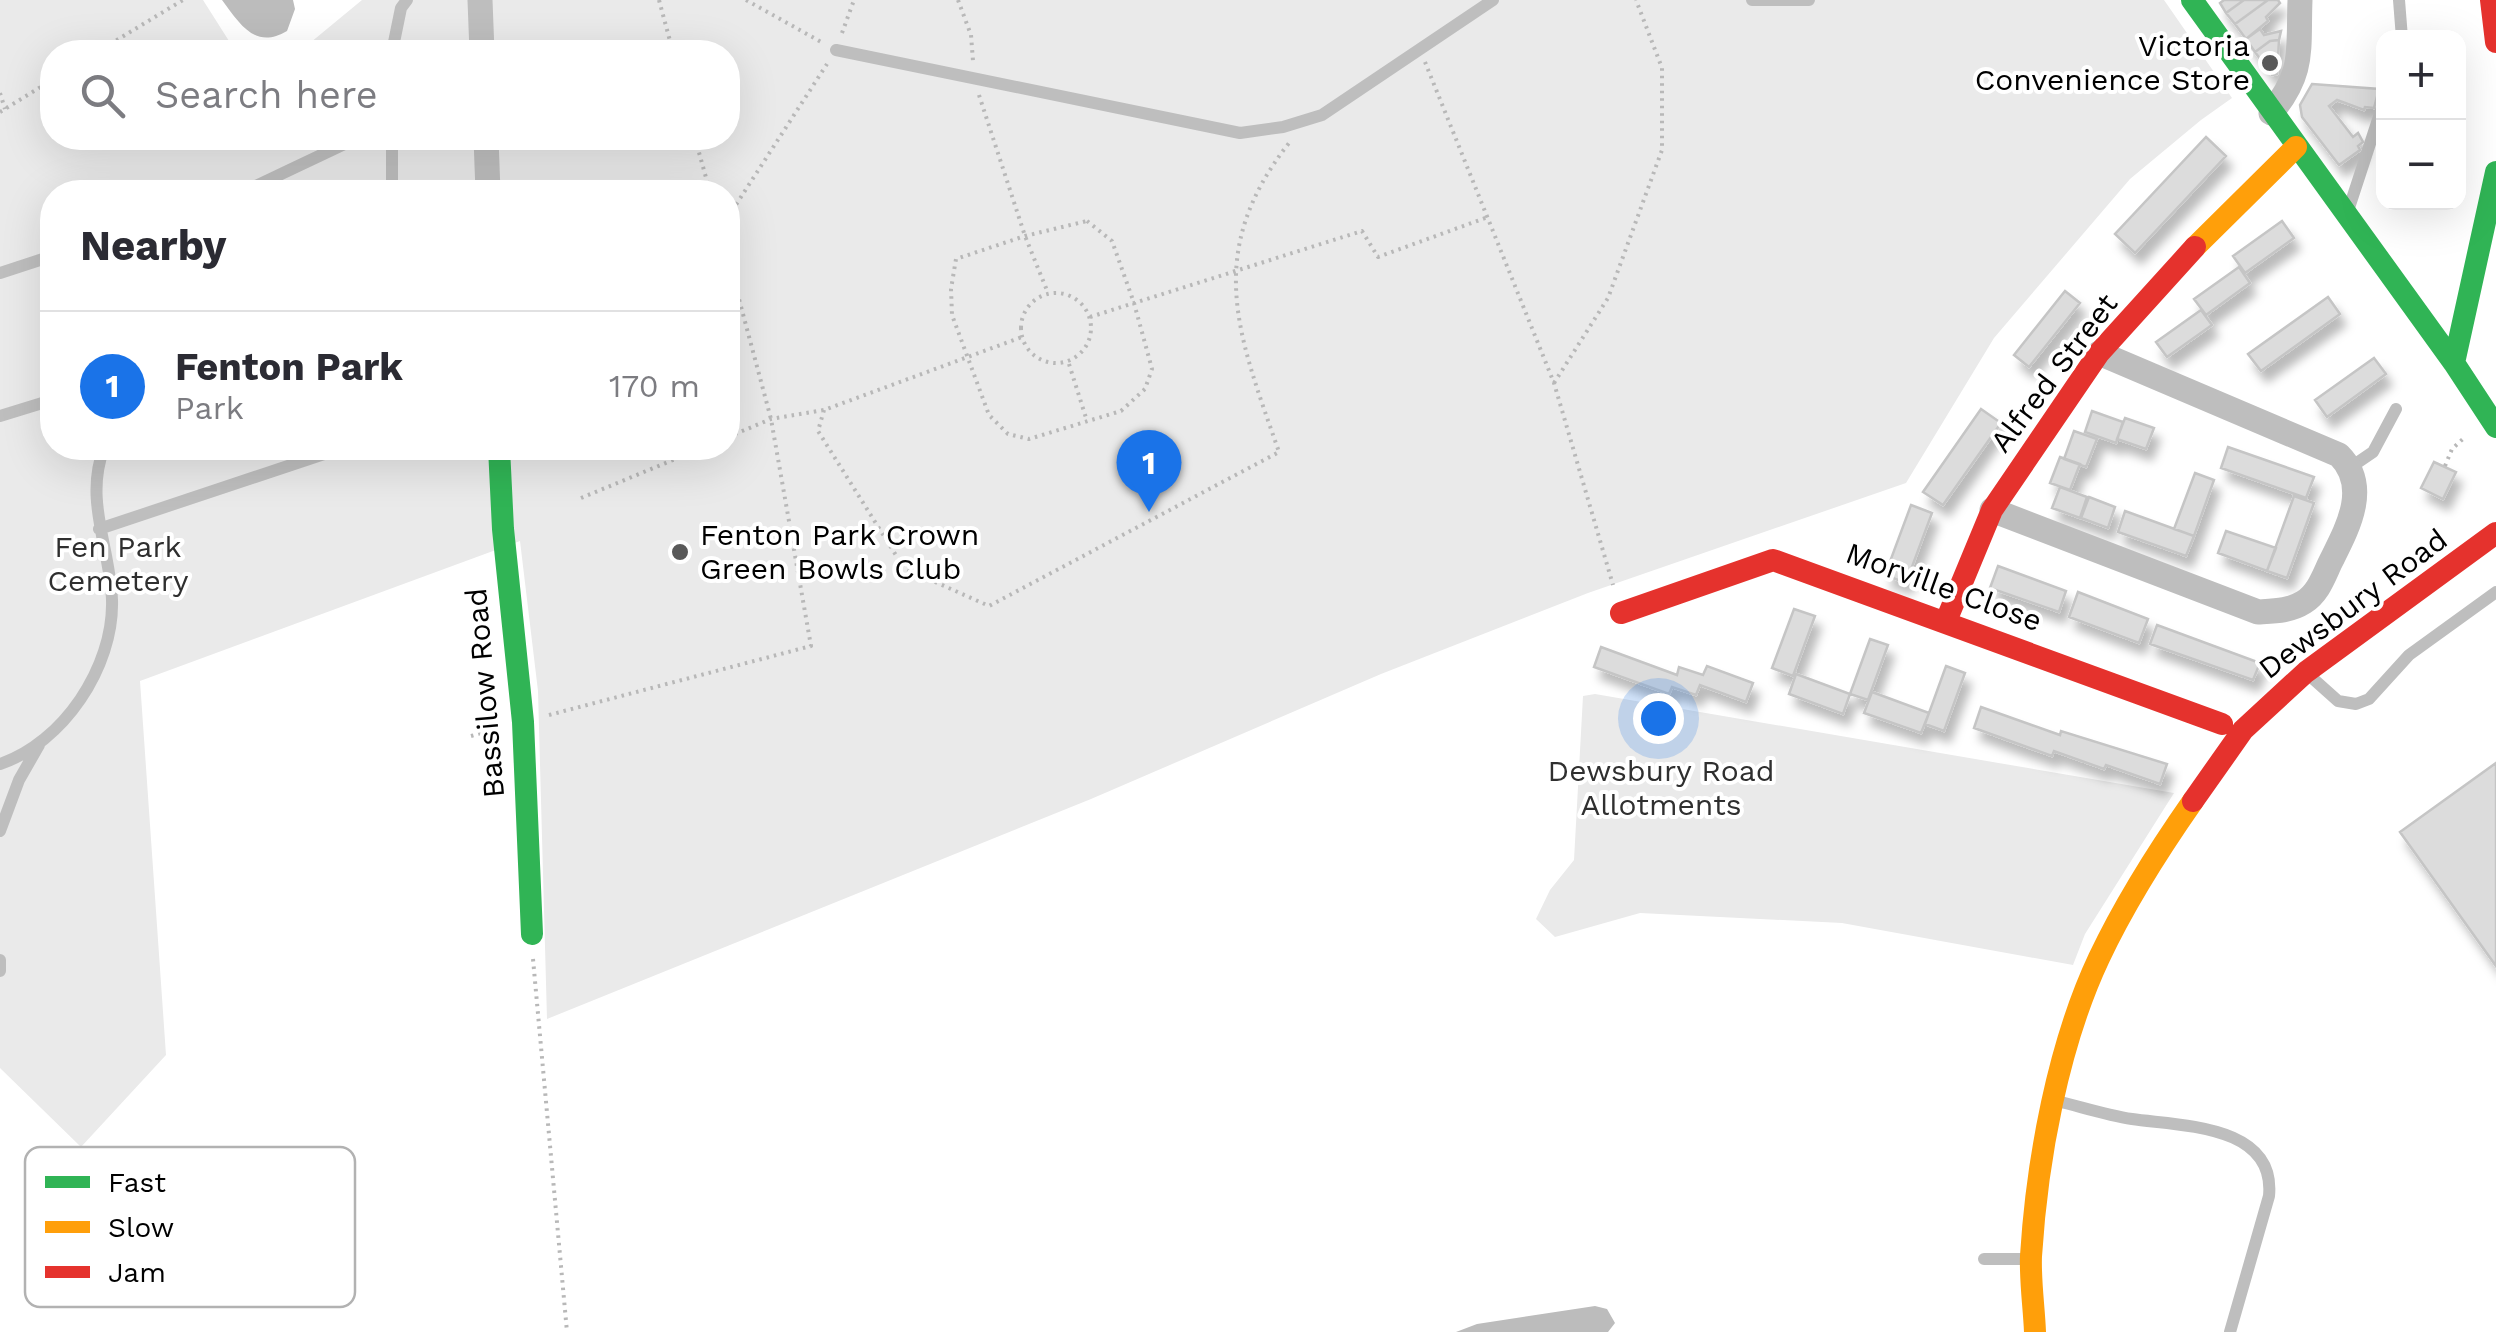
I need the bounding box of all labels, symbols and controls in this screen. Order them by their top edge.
place label: Victoria Convenience Store [1975,28,2250,97]
map controls [2376,30,2466,210]
button: + [2376,30,2466,120]
search box [40,40,740,150]
marker: Victoria Convenience Store [2259,52,2281,74]
icon: search [75,68,130,123]
text: Search here [155,73,378,117]
button: − [2376,120,2466,210]
text: Nearby [80,221,227,270]
street label: Alfred Street [1983,286,2125,459]
text: Fenton Park [175,345,403,389]
text: 1 [106,367,119,405]
text: 170 m [609,367,700,405]
text: Park [175,389,244,427]
pin: 1 [1116,430,1182,512]
place label: Fenton Park Crown Green Bowls Club [700,517,979,586]
street label: Dewsbury Road [2252,521,2454,686]
park label: Fen Park Cemetery [48,529,189,598]
street label: Morville Close [1841,535,2047,638]
marker: Fenton Park Crown Green Bowls Club [669,541,691,563]
street label: Bassilow Road [458,587,511,800]
your location [1633,693,1684,744]
park label: Dewsbury Road Allotments [1548,753,1774,822]
legend [25,1147,355,1307]
text: Fast [108,1166,166,1199]
text: Slow [108,1211,174,1244]
text: Jam [108,1256,166,1289]

